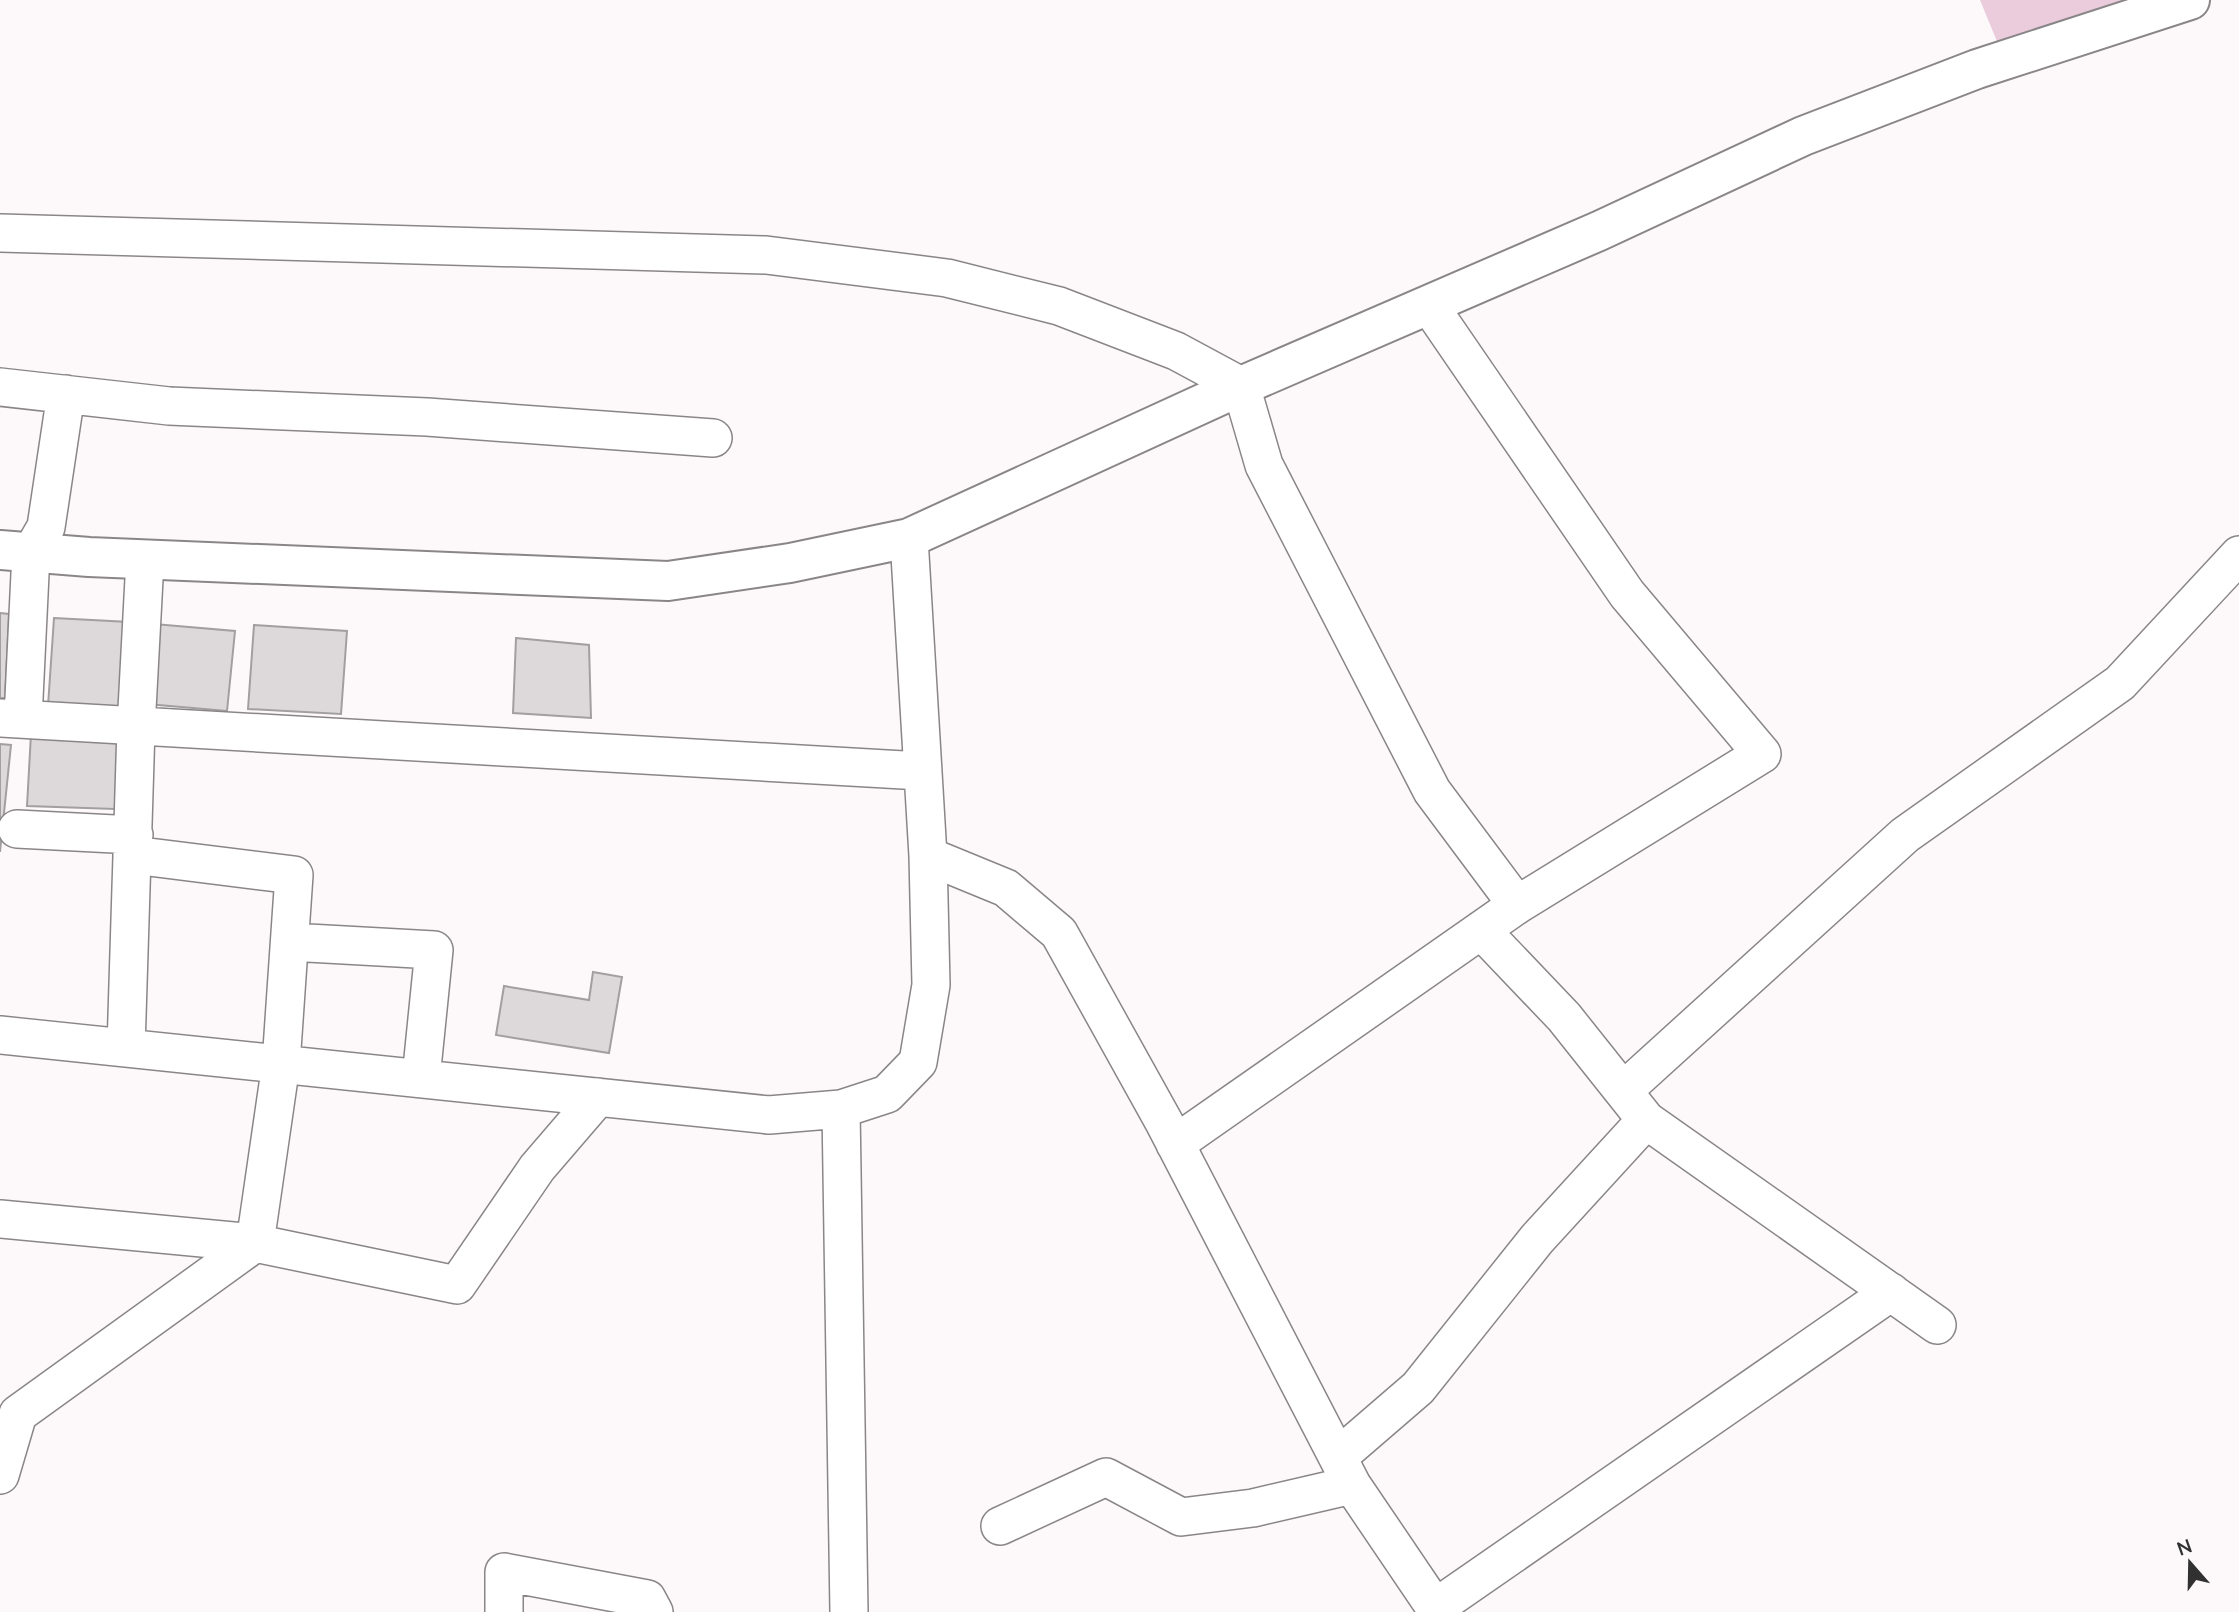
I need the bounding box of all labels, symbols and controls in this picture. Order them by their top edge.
north arrow [2155,1528,2225,1598]
text: N [2173,1533,2196,1563]

